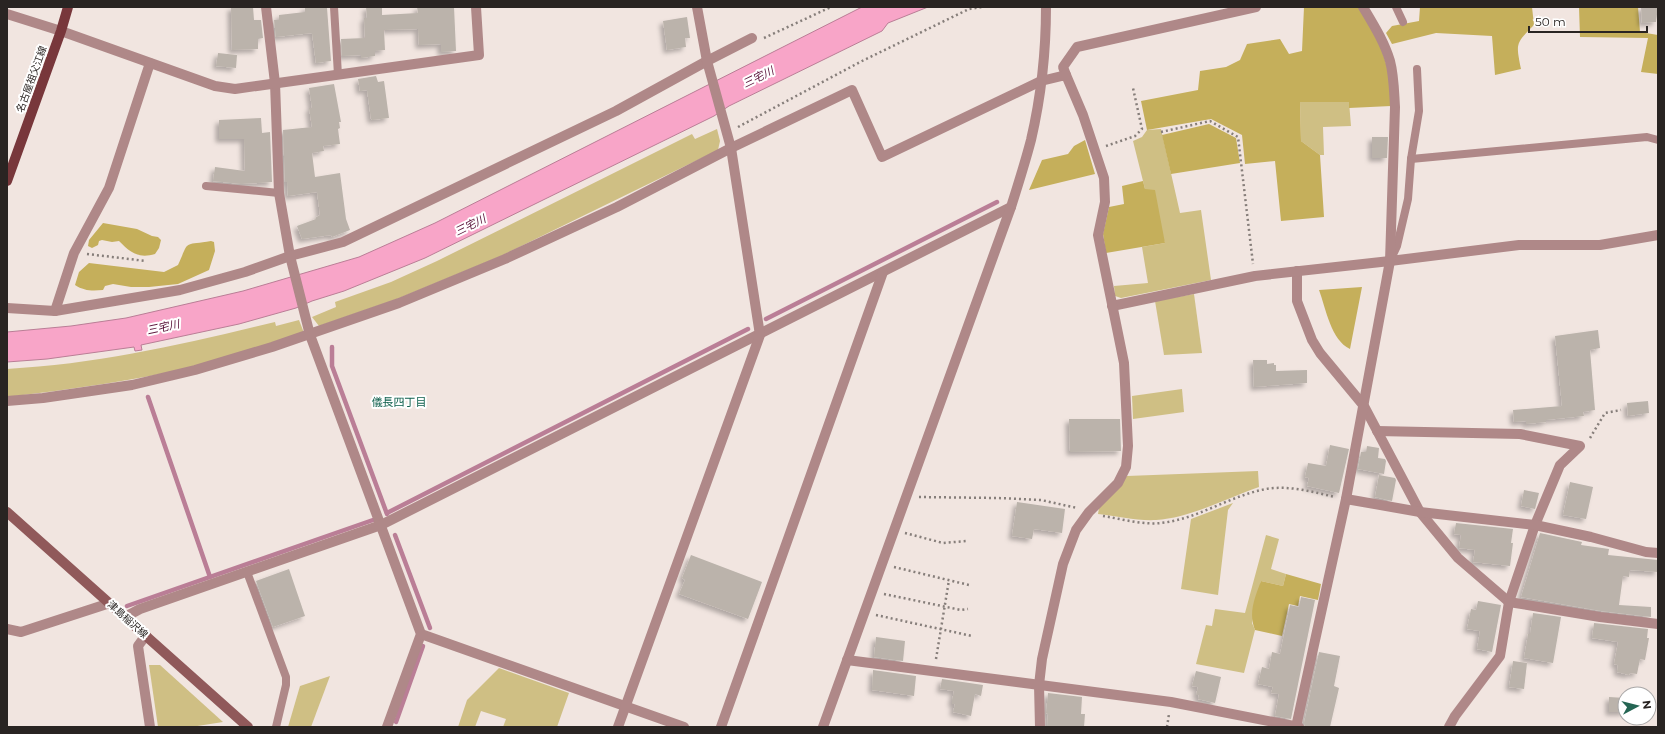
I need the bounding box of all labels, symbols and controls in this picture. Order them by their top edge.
scale bar [1529,8,1647,34]
text: 50 m [1535,14,1566,29]
street label: 名古屋祖父江線 [13,44,50,114]
water label: 三宅川 [740,63,777,91]
water label: 三宅川 [452,211,489,239]
water label: 三宅川 [145,317,182,337]
district label: 儀長四丁目 [372,395,427,409]
street label: 津島稲沢線 [105,598,151,641]
north arrow [1617,686,1657,726]
text: N [1639,700,1654,710]

